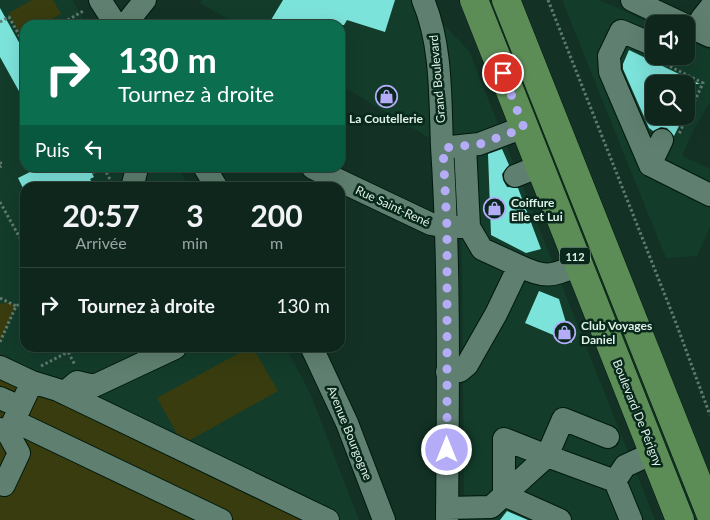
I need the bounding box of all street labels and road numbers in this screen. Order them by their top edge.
street label: Grand Boulevard [426,34,448,124]
street label: Rue Saint-René [353,182,433,230]
road number: 112 [560,248,590,264]
street label: Boulevard De Périgny [610,357,667,469]
street label: Avenue Bourgogne [324,384,376,482]

